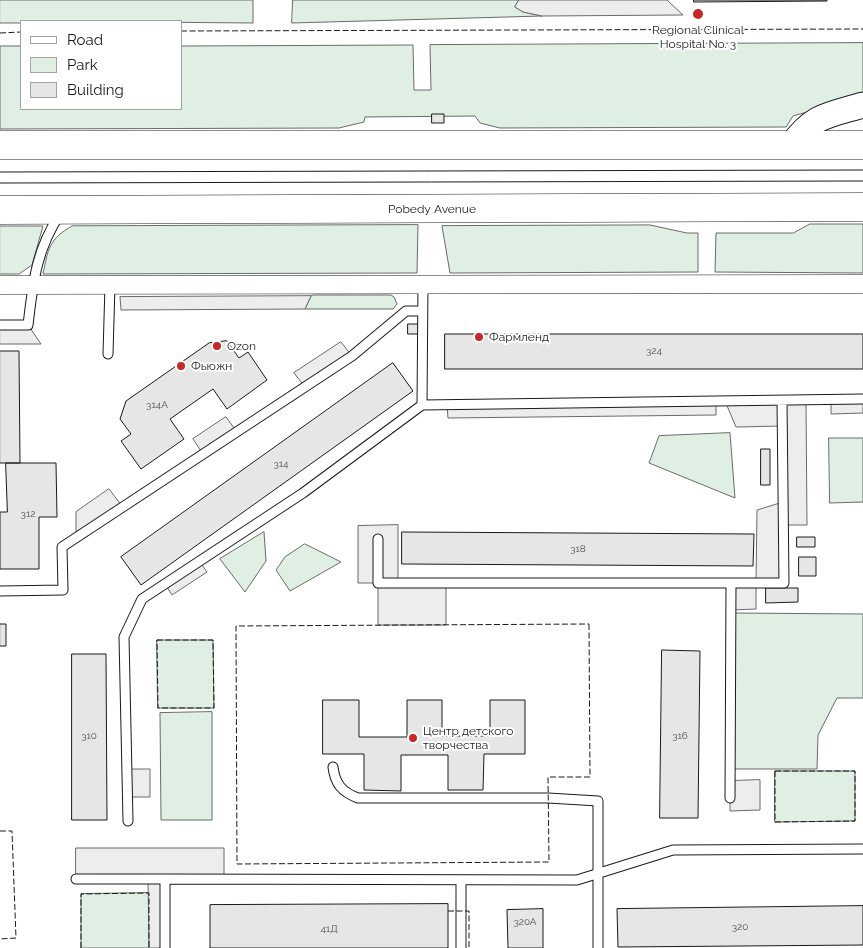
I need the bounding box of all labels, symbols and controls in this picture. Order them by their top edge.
marker: Regional Clinical Hospital No. 3 [691,7,705,21]
legend [20,20,182,110]
place label: Regional Clinical Hospital No. 3 [652,23,744,51]
text: Road [67,31,103,49]
text: Park [67,56,98,74]
text: Building [67,81,124,99]
street label: Pobedy Avenue [388,202,476,216]
place label: Фармленд [489,330,549,344]
marker: Фармленд [473,331,485,343]
place label: Ozon [227,339,256,353]
marker: Ozon [211,340,223,352]
house number: 324 [646,345,662,357]
place label: Фьюжн [191,359,232,373]
marker: Фьюжн [175,360,187,372]
house number: 314А [146,399,168,411]
house number: 314 [273,458,289,470]
house number: 312 [21,508,35,520]
house number: 318 [570,543,586,555]
place label: Центр детского творчества [423,724,513,752]
house number: 310 [81,730,97,742]
house number: 316 [672,730,688,742]
marker: Центр детского творчества [407,732,419,744]
house number: 320А [513,916,537,928]
house number: 320 [732,921,748,933]
house number: 41Д [320,923,338,935]

